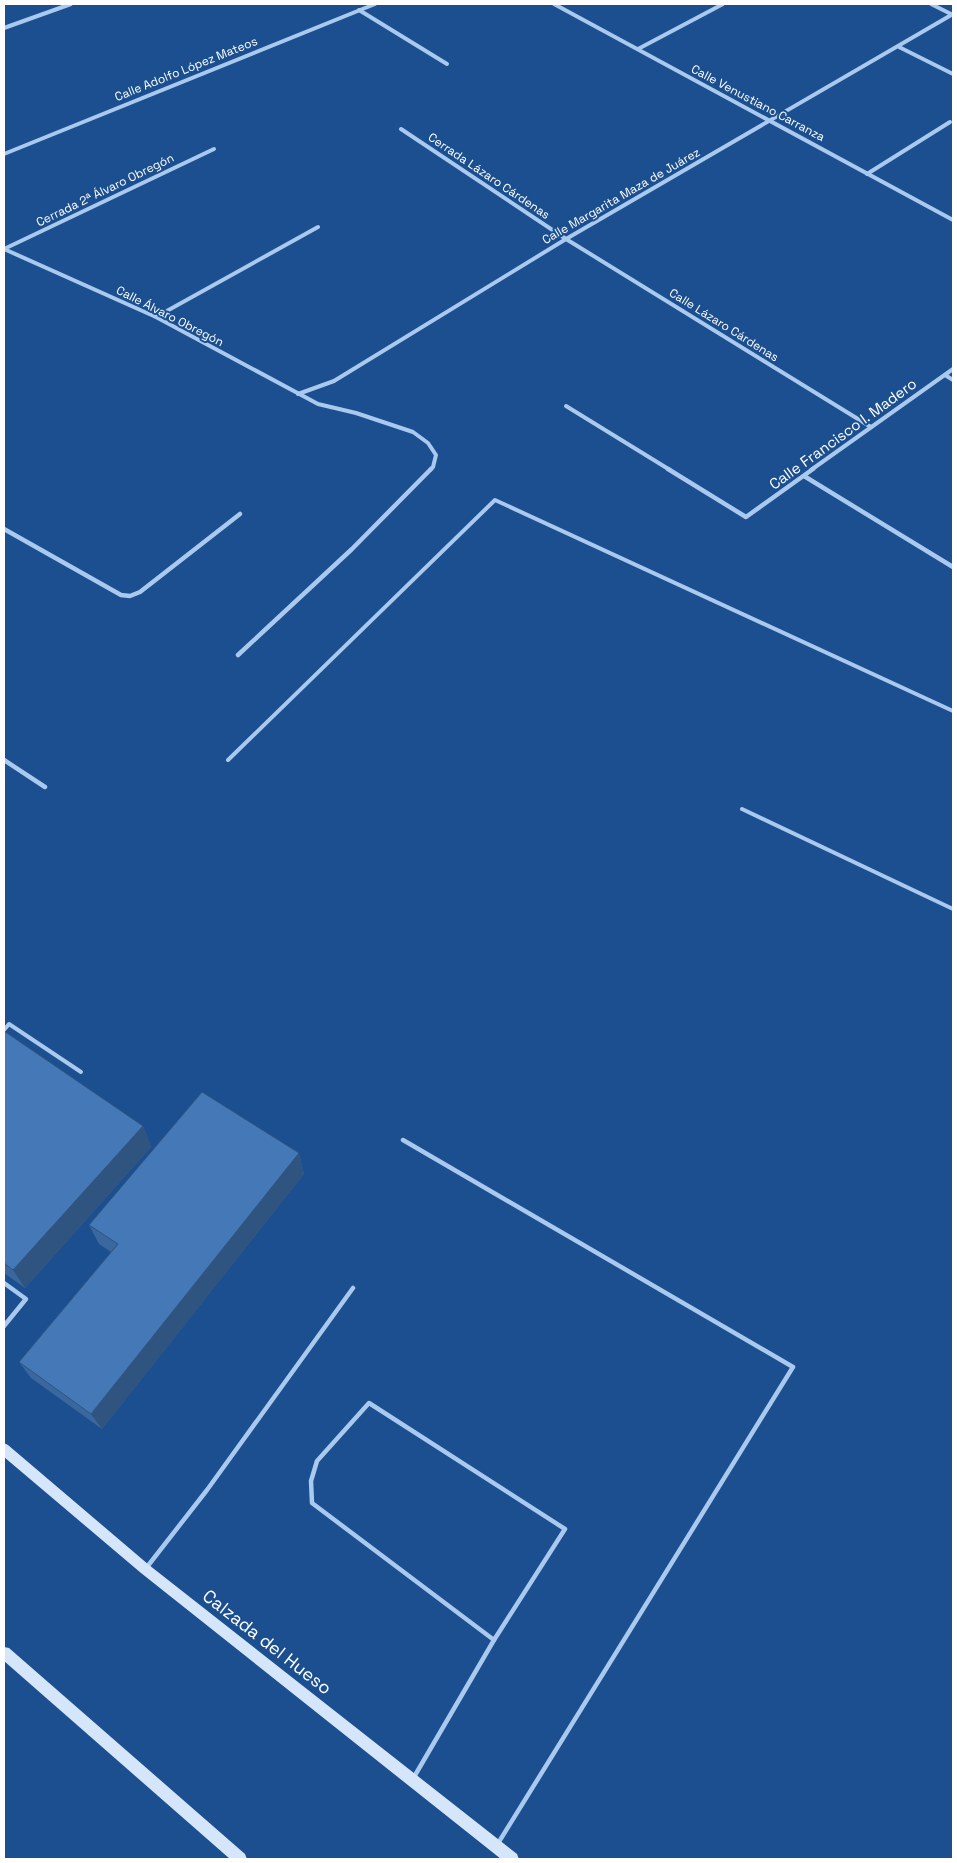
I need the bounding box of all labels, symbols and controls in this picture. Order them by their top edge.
street label: Calle Adolfo López Mateos [112,33,260,105]
street label: Calle Venustiano Carranza [688,61,828,145]
street label: Cerrada Lázaro Cárdenas [425,129,553,223]
street label: Calle Margarita Maza de Juárez [539,144,703,248]
street label: Cerrada 2ª Álvaro Obregón [33,150,177,230]
street label: Calle Álvaro Obregón [114,282,226,350]
street label: Calle Lázaro Cárdenas [666,285,782,365]
street label: Calle Francisco I. Madero [765,374,920,494]
street label: Calzada del Hueso [198,1584,337,1699]

